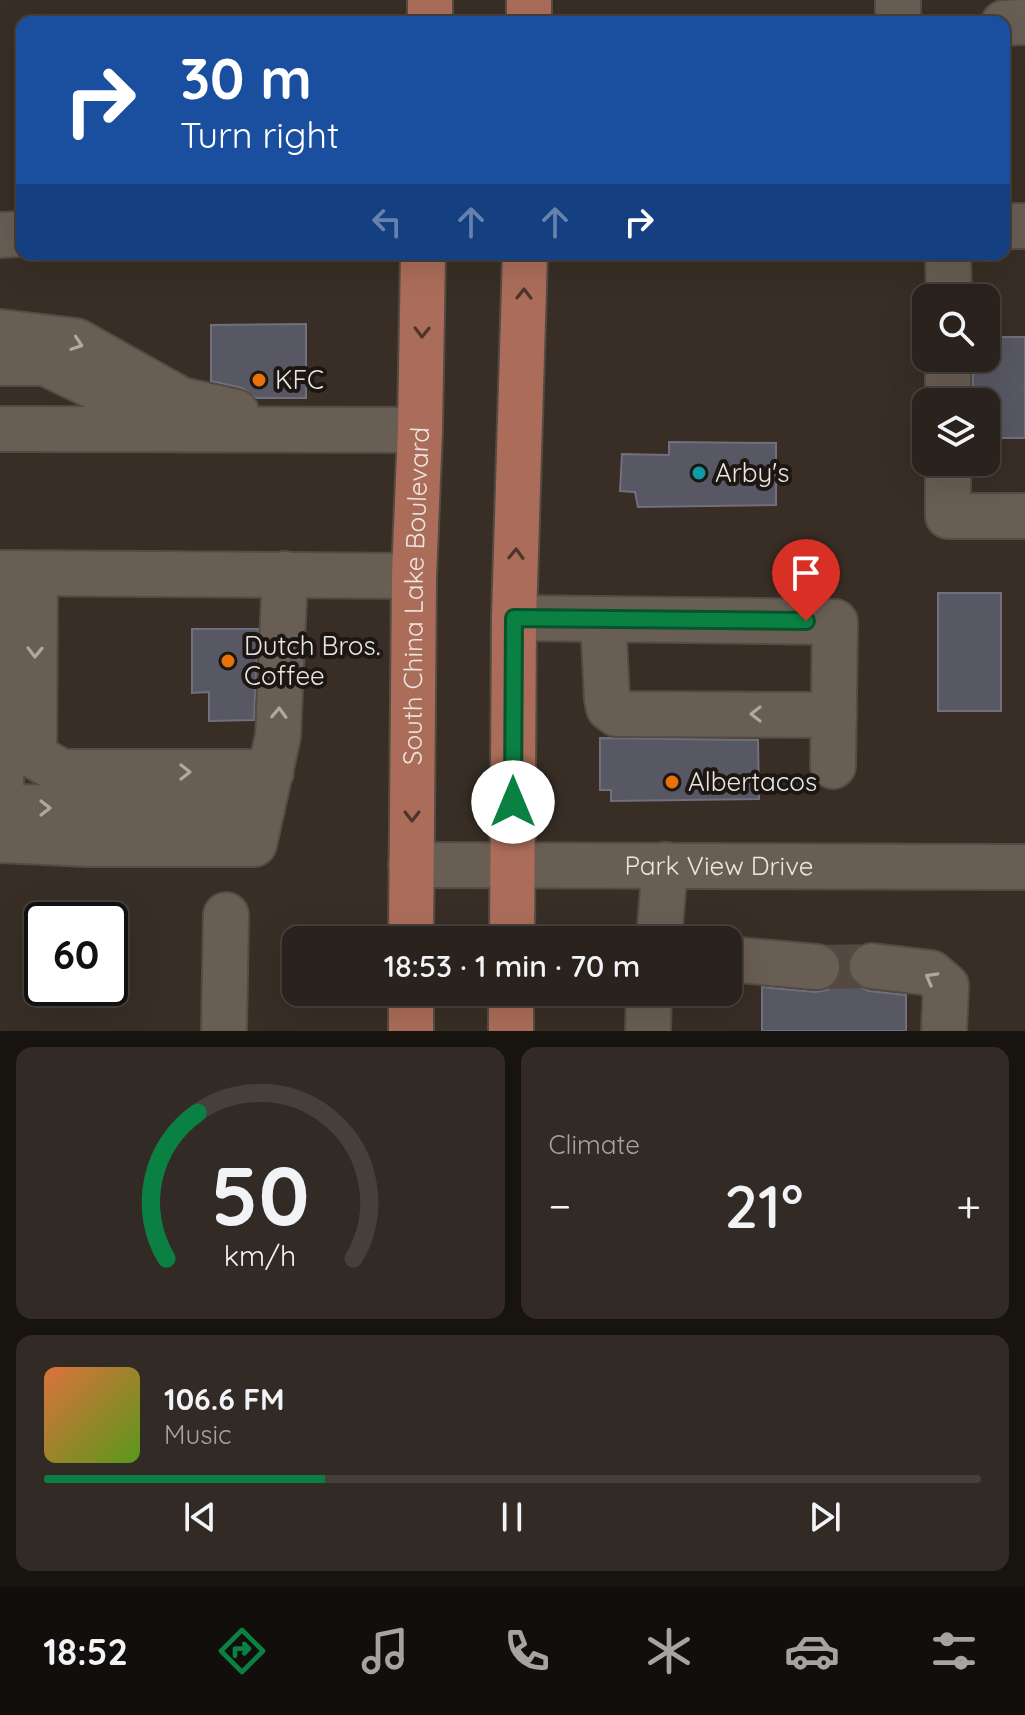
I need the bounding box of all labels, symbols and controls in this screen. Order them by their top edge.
text: 30 m [180,43,312,113]
icon: right [48,48,152,152]
text: Turn right [180,112,339,157]
icon: left [365,200,409,244]
icon: ahead [449,200,493,244]
icon: ahead [533,200,577,244]
icon: right [617,200,661,244]
map controls [912,284,1000,476]
button: search [912,284,1000,372]
one-way arrow [515,287,533,300]
one-way arrow [413,326,431,339]
one-way arrow [69,334,83,350]
place label: KFC [275,363,324,396]
marker: KFC [250,371,268,389]
button: layers [912,388,1000,476]
street label: South China Lake Boulevard [395,426,436,765]
place label: Arby's [715,456,790,489]
marker: Arby's [690,464,708,482]
pin [772,539,840,621]
one-way arrow [508,547,525,560]
icon: arrive [784,551,828,595]
place label: Dutch Bros. Coffee [244,629,380,692]
one-way arrow [26,646,43,659]
marker: Dutch Bros. Coffee [219,652,237,670]
one-way arrow [749,705,762,723]
one-way arrow [271,706,288,719]
position arrow [471,760,555,844]
one-way arrow [179,763,192,781]
place label: Albertacos [688,765,817,798]
marker: Albertacos [663,773,681,791]
one-way arrow [39,799,52,817]
one-way arrow [403,810,421,823]
street label: Park View Drive [624,849,814,882]
speed limit sign: 60 [24,902,128,1006]
text: 18:53 · 1 min · 70 m [384,947,640,985]
one-way arrow [926,972,940,987]
text: Climate [549,1128,640,1161]
text: 50 [211,1142,310,1246]
text: 21° [724,1168,803,1243]
text: − [549,1178,571,1233]
text: + [956,1178,981,1233]
text: km/h [224,1237,297,1273]
text: 106.6 FM [164,1380,285,1418]
text: Music [164,1418,232,1451]
icon: previous [178,1495,222,1539]
icon: pause [490,1495,534,1539]
icon: next [803,1495,847,1539]
icon: directions [214,1623,270,1679]
icon: music [357,1623,413,1679]
icon: phone [499,1623,555,1679]
icon: climate [641,1623,697,1679]
icon: car [784,1623,840,1679]
icon: filters [926,1623,982,1679]
text: 18:52 [43,1629,128,1674]

